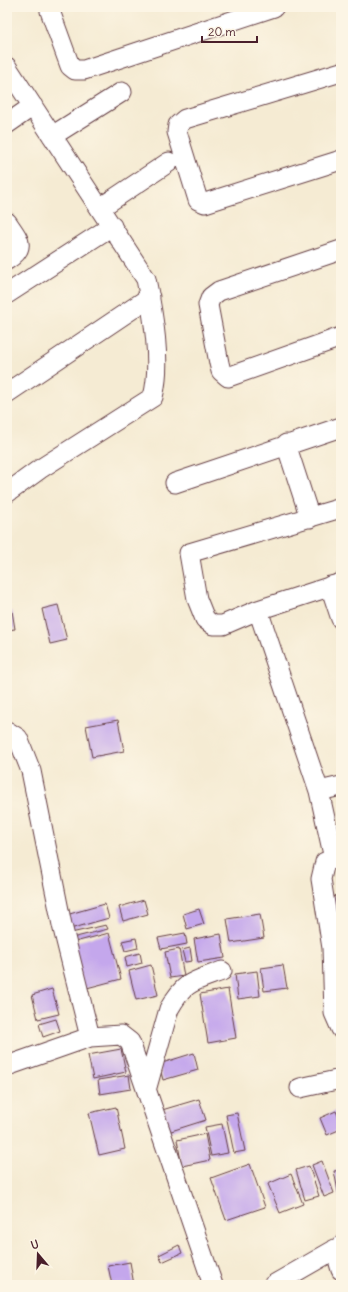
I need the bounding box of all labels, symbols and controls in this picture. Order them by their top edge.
scale bar [202,18,257,44]
text: 20 m [208,24,236,39]
north arrow [18,1234,58,1274]
text: U [29,1237,41,1252]

